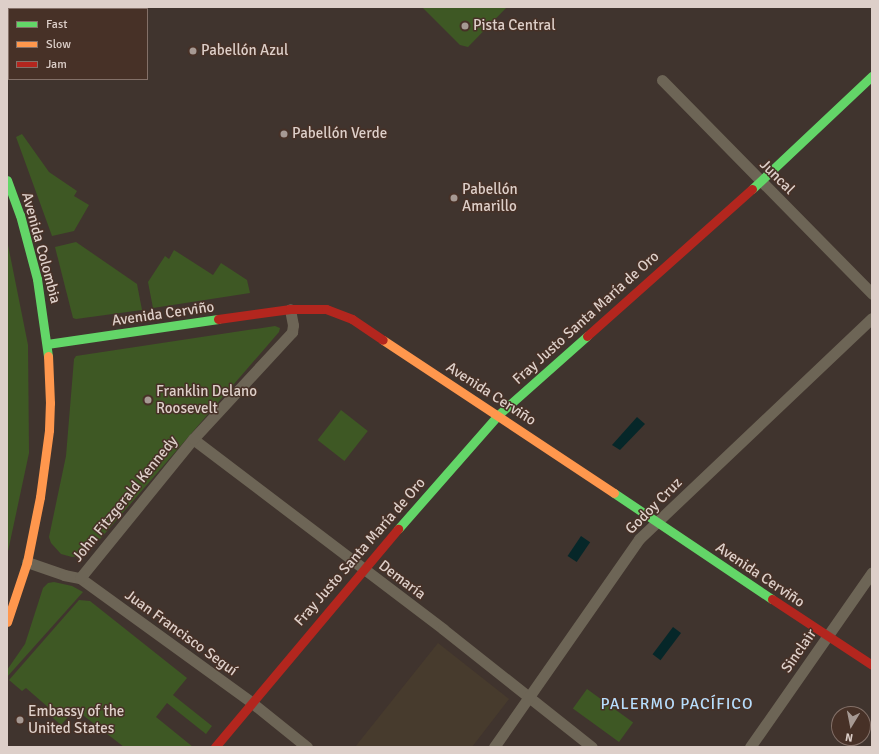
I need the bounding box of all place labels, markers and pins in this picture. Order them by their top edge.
place label: Pista Central [473,17,556,35]
marker: Pista Central [460,21,470,31]
place label: Pabellón Azul [201,42,288,60]
marker: Pabellón Azul [188,46,198,56]
place label: Pabellón Verde [292,125,387,143]
marker: Pabellón Verde [279,129,289,139]
place label: Pabellón Amarillo [462,180,518,215]
marker: Pabellón Amarillo [449,193,459,203]
place label: Franklin Delano Roosevelt [156,382,257,417]
marker: Franklin Delano Roosevelt [143,395,153,405]
place label: Embassy of the United States [28,702,124,737]
marker: Embassy of the United States [15,715,25,725]

